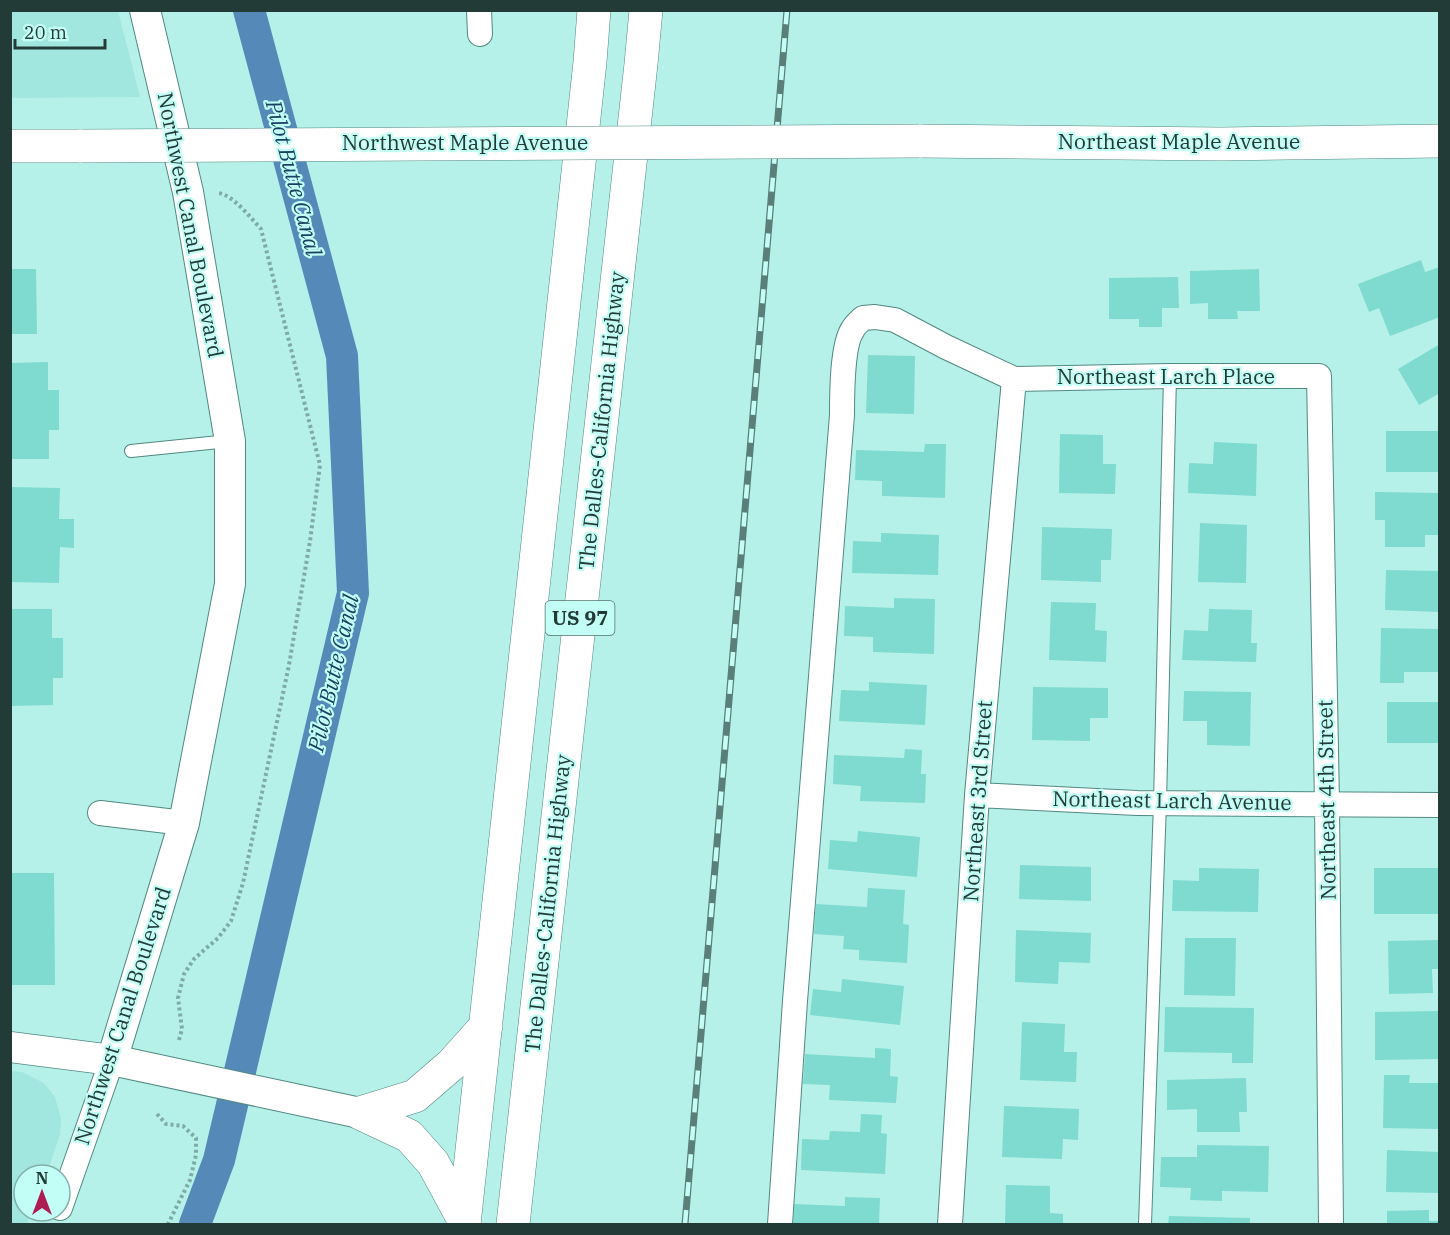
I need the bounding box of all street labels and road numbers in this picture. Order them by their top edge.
street label: Northwest Canal Boulevard [152,90,230,360]
street label: Northeast Maple Avenue [1058,127,1300,155]
street label: Northwest Maple Avenue [342,128,588,156]
street label: The Dalles-California Highway [571,269,631,572]
street label: Northeast Larch Place [1057,362,1275,390]
road number: US 97 [546,601,614,635]
street label: Northeast 3rd Street [956,699,998,903]
street label: Northeast 4th Street [1310,700,1342,900]
street label: The Dalles-California Highway [517,752,577,1055]
street label: Northeast Larch Avenue [1052,784,1292,816]
street label: Northwest Canal Boulevard [67,883,177,1148]

